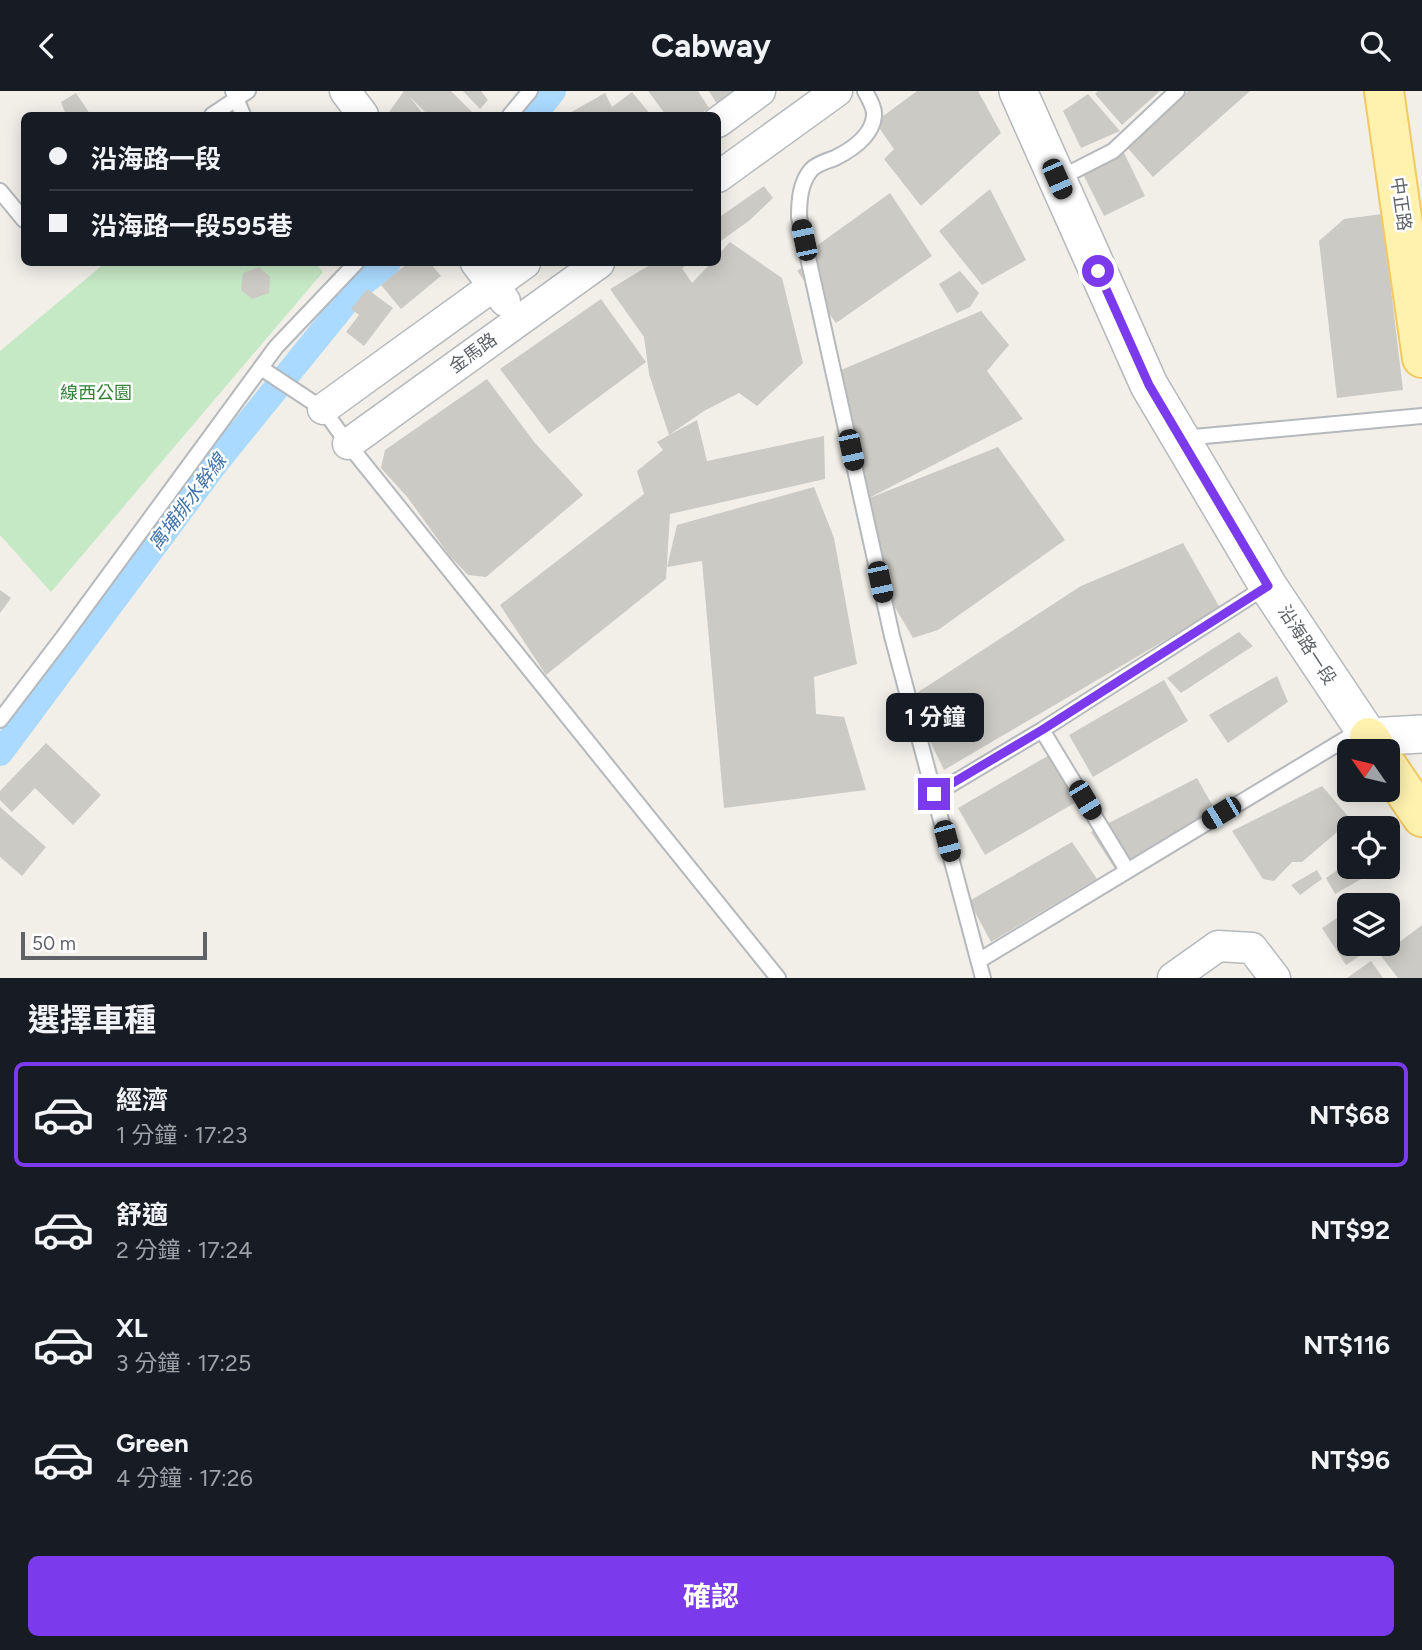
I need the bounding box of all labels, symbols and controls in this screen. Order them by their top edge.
icon: back [28,27,66,65]
text: Cabway [651,27,771,65]
icon: search [1356,27,1394,65]
text: 沿海路一段 [91,143,221,175]
car [1039,156,1076,202]
street label: 中正路 [1386,176,1416,232]
text: 沿海路一段595巷 [91,210,292,242]
car [790,217,819,263]
route start [1082,255,1114,287]
street label: 金馬路 [445,328,501,378]
park label: 線西公園 [60,382,132,404]
car [837,427,866,473]
water label: 寓埔排水幹線 [144,448,232,555]
car [866,559,895,605]
street label: 沿海路一段 [1273,601,1341,689]
callout: 1 分鐘 [885,693,983,741]
text: 1 分鐘 [904,703,966,731]
north arrow [1337,739,1400,801]
map controls [1337,739,1400,956]
car [1066,777,1105,823]
route end [918,778,950,810]
car [1198,793,1245,833]
button: locate [1337,816,1400,879]
car [932,818,963,864]
button: layers [1337,893,1400,956]
scale bar [21,929,206,961]
text: 50 m [32,932,76,955]
text: 選擇車種 [28,1001,156,1039]
icon: car [32,1083,95,1146]
text: 經濟 [116,1084,168,1116]
text: NT$68 [1309,1099,1390,1131]
text: 1 分鐘 · 17:23 [116,1121,247,1149]
icon: car [32,1198,95,1261]
text: 舒適 [116,1199,168,1231]
text: NT$92 [1310,1214,1390,1246]
text: 2 分鐘 · 17:24 [116,1236,253,1264]
text: XL [116,1312,148,1344]
icon: car [32,1313,95,1376]
text: NT$116 [1303,1329,1390,1361]
text: 3 分鐘 · 17:25 [116,1349,251,1377]
text: Green [116,1427,189,1459]
icon: car [32,1428,95,1491]
text: NT$96 [1310,1444,1390,1476]
text: 4 分鐘 · 17:26 [116,1464,253,1492]
button: 確認 [28,1556,1394,1636]

